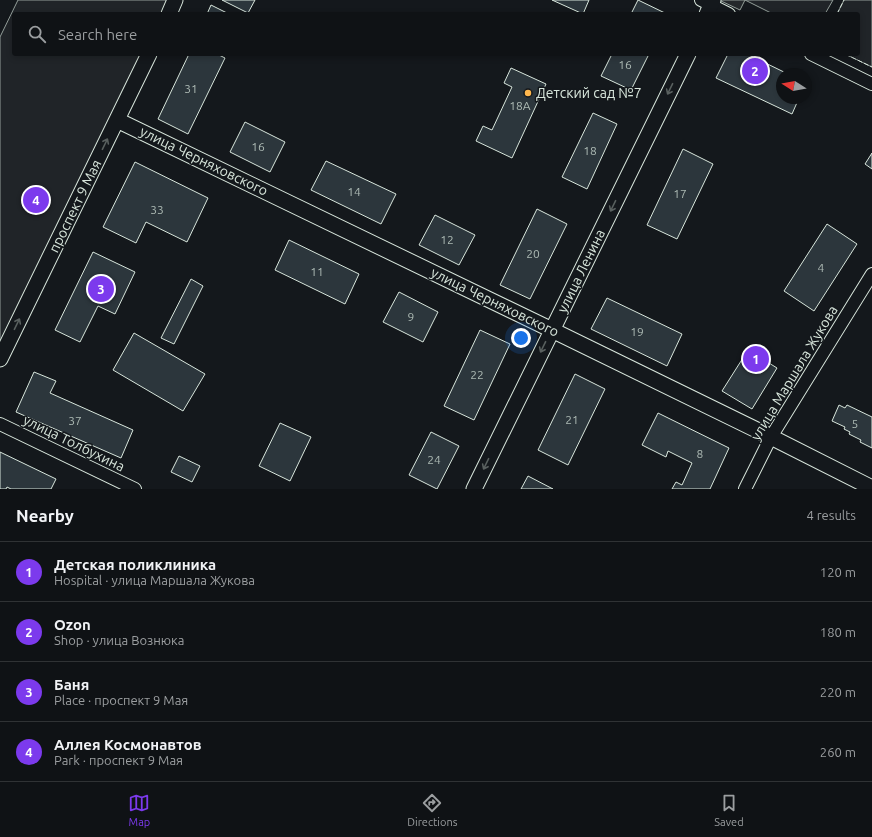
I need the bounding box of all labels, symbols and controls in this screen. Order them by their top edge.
search box [12,12,860,56]
icon: search [26,23,48,45]
text: Search here [58,26,137,43]
pin: 2 [742,56,768,86]
house number: 16 [618,58,632,71]
north arrow [776,68,812,104]
house number: 31 [184,82,198,95]
one-way arrow [666,83,674,95]
place label: Детский сад №7 [536,85,642,101]
marker: Детский сад №7 [523,88,533,98]
house number: 18А [509,99,531,112]
street label: улица Черняховского [138,123,270,199]
one-way arrow [102,138,109,150]
house number: 16 [251,140,265,153]
house number: 18 [583,144,597,157]
street label: проспект 9 Мая [46,157,104,255]
pin: 4 [23,185,49,215]
house number: 14 [347,185,361,198]
house number: 17 [673,187,687,200]
one-way arrow [609,199,616,211]
house number: 33 [150,203,164,216]
street label: улица Ленина [554,227,608,315]
house number: 12 [440,233,454,246]
house number: 20 [526,247,540,260]
house number: 4 [818,261,825,274]
street label: улица Черняховского [429,264,561,340]
house number: 11 [310,265,324,278]
pin: 3 [88,274,114,304]
street label: улица Маршала Жукова [747,303,841,443]
house number: 9 [408,310,414,323]
one-way arrow [14,318,21,330]
house number: 19 [630,325,644,338]
your location [511,328,531,348]
one-way arrow [539,341,546,353]
pin: 1 [743,344,769,374]
house number: 22 [470,368,484,381]
street label: улица Толбухина [21,412,127,474]
house number: 21 [565,413,579,426]
house number: 37 [68,414,82,427]
house number: 5 [852,417,858,430]
house number: 8 [697,447,704,460]
house number: 24 [427,453,441,466]
one-way arrow [482,458,489,470]
text: Nearby [16,506,74,525]
text: 4 results [806,508,856,522]
text: Детская поликлиника [54,556,216,573]
text: 1 [25,565,33,579]
text: 120 m [820,565,856,579]
text: Hospital · улица Маршала Жукова [54,573,255,587]
text: Ozon [54,616,91,633]
text: 2 [25,625,33,639]
text: 180 m [820,625,856,639]
text: Shop · улица Вознюка [54,633,184,647]
text: Баня [54,676,89,693]
text: 3 [25,685,33,699]
text: 220 m [820,685,856,699]
text: Place · проспект 9 Мая [54,693,188,707]
text: Аллея Космонавтов [54,736,202,753]
text: 4 [25,745,33,759]
text: 260 m [820,745,856,759]
text: Park · проспект 9 Мая [54,753,183,767]
tab: Map [128,792,150,828]
tab: Directions [407,792,458,828]
tab: Saved [714,792,744,828]

